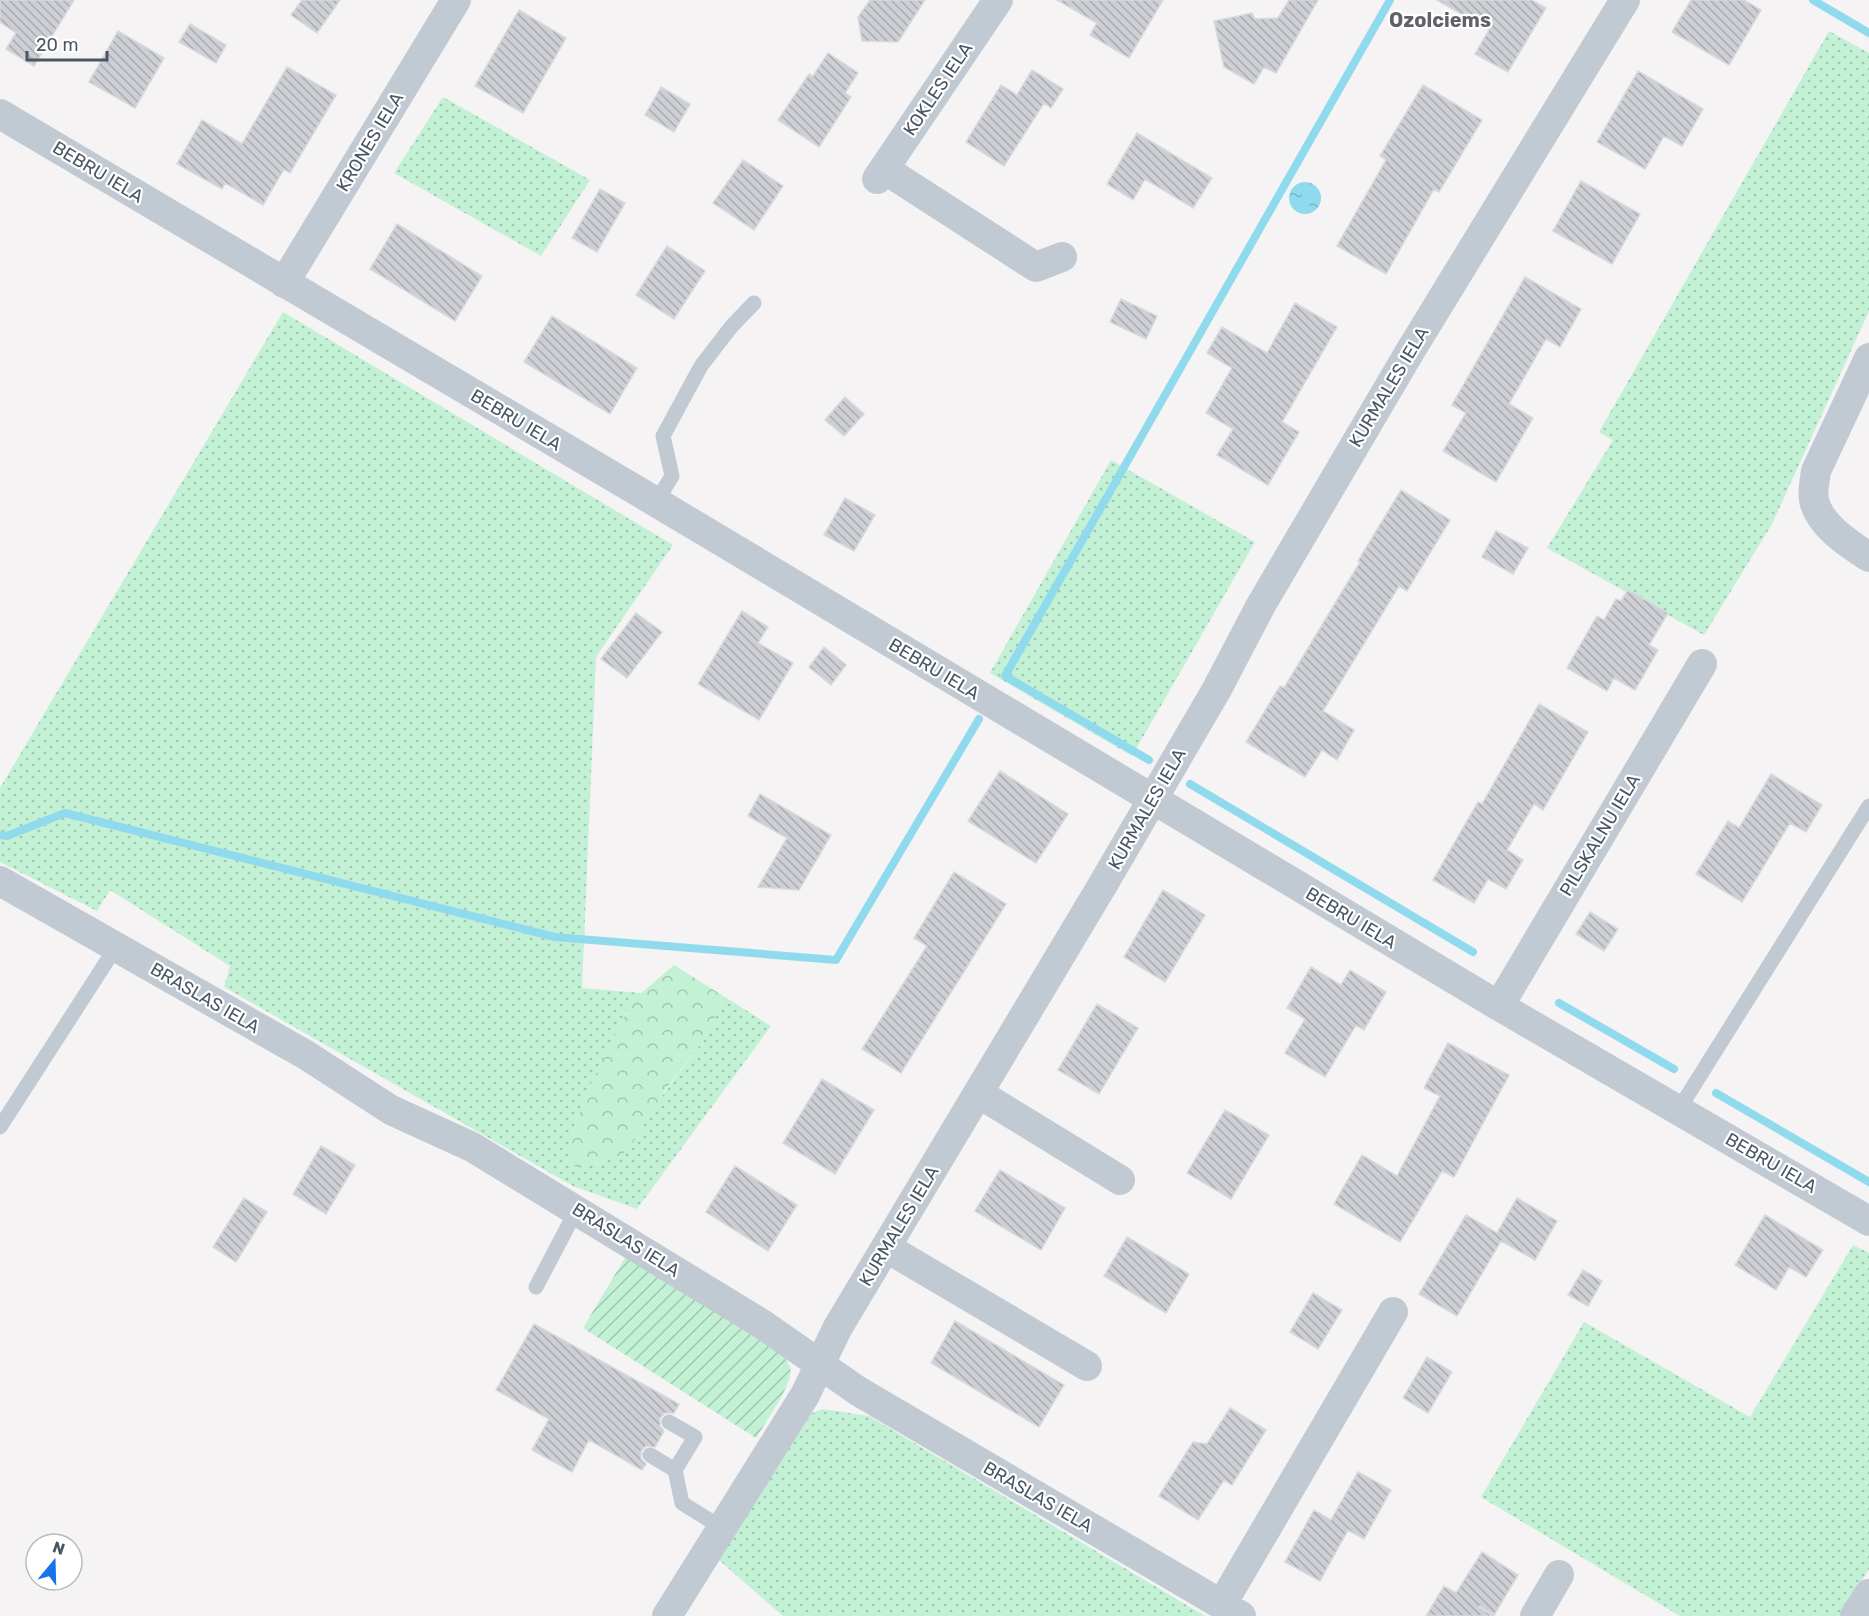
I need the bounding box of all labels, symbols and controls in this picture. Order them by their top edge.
district label: Ozolciems [1389,8,1491,32]
scale bar [27,24,106,62]
text: 20 m [36,34,78,56]
street label: KOKLES IELA [899,38,977,140]
street label: KRONES IELA [332,88,408,196]
street label: BEBRU IELA [49,136,147,208]
street label: KURMALES IELA [1344,323,1434,451]
street label: BEBRU IELA [467,384,565,456]
street label: BEBRU IELA [885,633,983,705]
street label: KURMALES IELA [1103,745,1191,873]
street label: PILSKALNU IELA [1555,770,1645,900]
street label: BEBRU IELA [1302,882,1400,954]
street label: BRASLAS IELA [146,958,264,1038]
street label: BEBRU IELA [1721,1128,1821,1198]
street label: KURMALES IELA [854,1162,944,1290]
street label: BRASLAS IELA [568,1198,684,1282]
street label: BRASLAS IELA [979,1457,1097,1537]
north arrow [24,1532,84,1592]
text: N [50,1537,67,1559]

